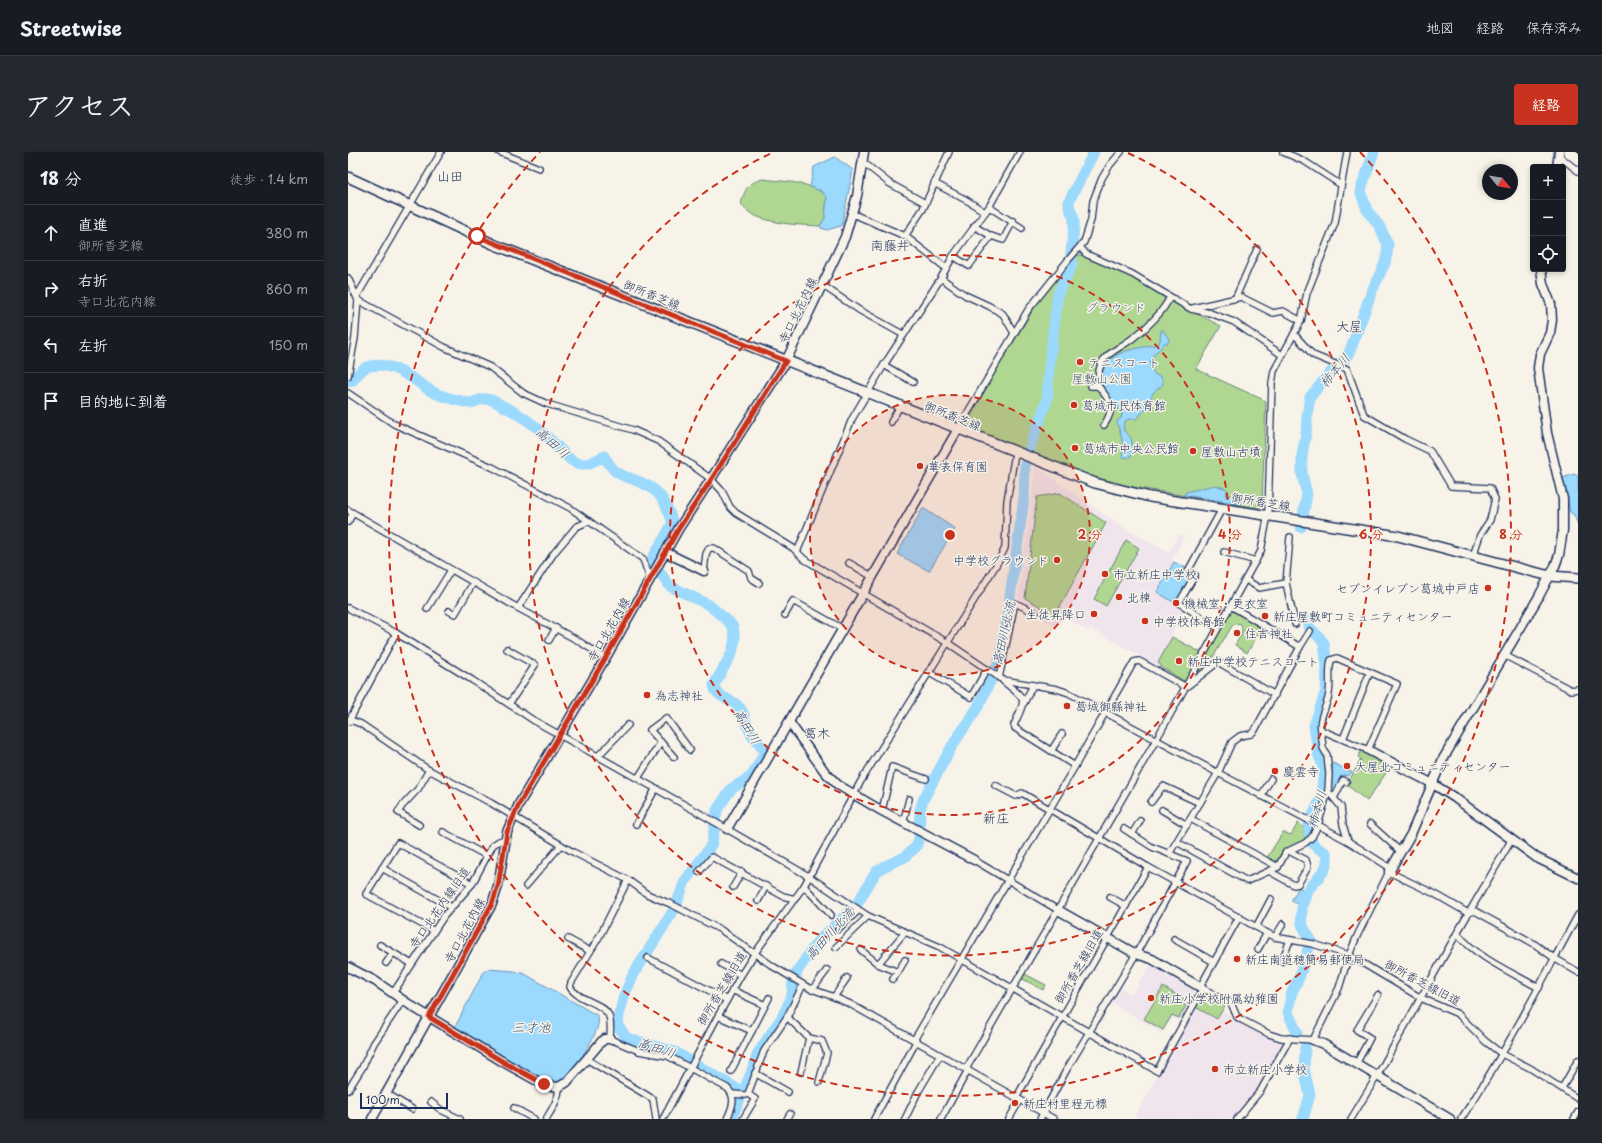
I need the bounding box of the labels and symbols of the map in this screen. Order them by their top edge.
north arrow [1482,164,1518,200]
district label: 山田 [437,166,463,185]
route start [468,227,486,245]
district label: 南藤井 [870,235,910,254]
street label: 御所香芝線 [621,274,683,314]
street label: 寺口北花内線 [773,274,821,346]
park label: グラウンド [1086,298,1146,316]
district label: 大屋 [1336,316,1362,335]
water label: 柿本川 [1314,349,1354,391]
place label: テニスコート [1088,353,1160,371]
marker: テニスコート [1075,357,1085,367]
park label: 屋敷山公園 [1072,369,1132,387]
street label: 御所香芝線 [922,395,984,435]
place label: 葛城市民体育館 [1082,396,1166,414]
marker: 葛城市民体育館 [1069,400,1079,410]
water label: 高田川 [532,422,574,462]
place label: 葛城市中央公民館 [1083,439,1179,457]
place label: 屋敷山古墳 [1201,442,1261,460]
marker: 葛城市中央公民館 [1070,443,1080,453]
marker: 屋敷山古墳 [1188,446,1198,456]
place label: 華表保育園 [928,457,988,475]
marker: 華表保育園 [915,461,925,471]
street label: 御所香芝線 [1230,487,1292,515]
text: 2 分 [1078,525,1102,543]
text: 4 分 [1218,525,1242,543]
text: 6 分 [1359,525,1383,543]
text: 8 分 [1499,525,1523,543]
centre of rings [943,528,957,542]
place label: 中学校グラウンド [953,551,1049,569]
marker: 中学校グラウンド [1052,555,1062,565]
place label: 市立新庄中学校 [1113,565,1197,583]
marker: 市立新庄中学校 [1100,569,1110,579]
place label: セブンイレブン葛城中戸店 [1336,579,1480,597]
marker: セブンイレブン葛城中戸店 [1483,583,1493,593]
place label: 北棟 [1127,588,1151,606]
marker: 北棟 [1114,592,1124,602]
street label: 寺口北花内線 [582,593,634,665]
place label: 機械室・更衣室 [1184,594,1268,612]
water label: 高田川北流 [987,598,1019,667]
marker: 機械室・更衣室 [1171,598,1181,608]
place label: 生徒昇降口 [1026,605,1086,623]
place label: 新庄屋敷町コミュニティセンター [1273,607,1453,625]
marker: 生徒昇降口 [1089,609,1099,619]
marker: 新庄屋敷町コミュニティセンター [1260,611,1270,621]
place label: 中学校体育館 [1153,612,1225,630]
marker: 中学校体育館 [1140,616,1150,626]
place label: 住吉神社 [1245,624,1293,642]
marker: 住吉神社 [1232,628,1242,638]
place label: 新庄中学校テニスコート [1187,652,1319,670]
marker: 新庄中学校テニスコート [1174,656,1184,666]
place label: 為志神社 [655,686,703,704]
marker: 為志神社 [642,690,652,700]
place label: 葛城御縣神社 [1075,697,1147,715]
marker: 葛城御縣神社 [1062,701,1072,711]
water label: 高田川 [730,704,766,748]
district label: 葛木 [804,723,830,742]
place label: 大屋北コミュニティセンター [1355,757,1511,775]
marker: 大屋北コミュニティセンター [1342,761,1352,771]
place label: 慶雲寺 [1283,762,1319,780]
marker: 慶雲寺 [1270,766,1280,776]
water label: 柿本川 [1301,788,1331,830]
district label: 新庄 [983,808,1009,827]
street label: 寺口北花内線旧道 [406,864,472,950]
street label: 寺口北花内線 [441,895,487,965]
water label: 高田川北流 [800,902,858,964]
street label: 御所香芝線旧道 [1049,925,1107,1007]
street label: 御所香芝線旧道 [692,947,750,1029]
place label: 新庄南道穂簡易郵便局 [1245,950,1365,968]
marker: 新庄南道穂簡易郵便局 [1232,954,1242,964]
street label: 御所香芝線旧道 [1382,954,1464,1010]
place label: 新庄小学校附属幼稚園 [1159,989,1279,1007]
marker: 新庄小学校附属幼稚園 [1146,993,1156,1003]
water label: 三才池 [511,1017,551,1036]
water label: 高田川 [636,1032,678,1062]
place label: 市立新庄小学校 [1223,1060,1307,1078]
marker: 市立新庄小学校 [1210,1064,1220,1074]
route end [535,1075,553,1093]
scale bar [360,1091,448,1110]
place label: 新庄村里程元標 [1023,1094,1107,1112]
marker: 新庄村里程元標 [1010,1098,1020,1108]

